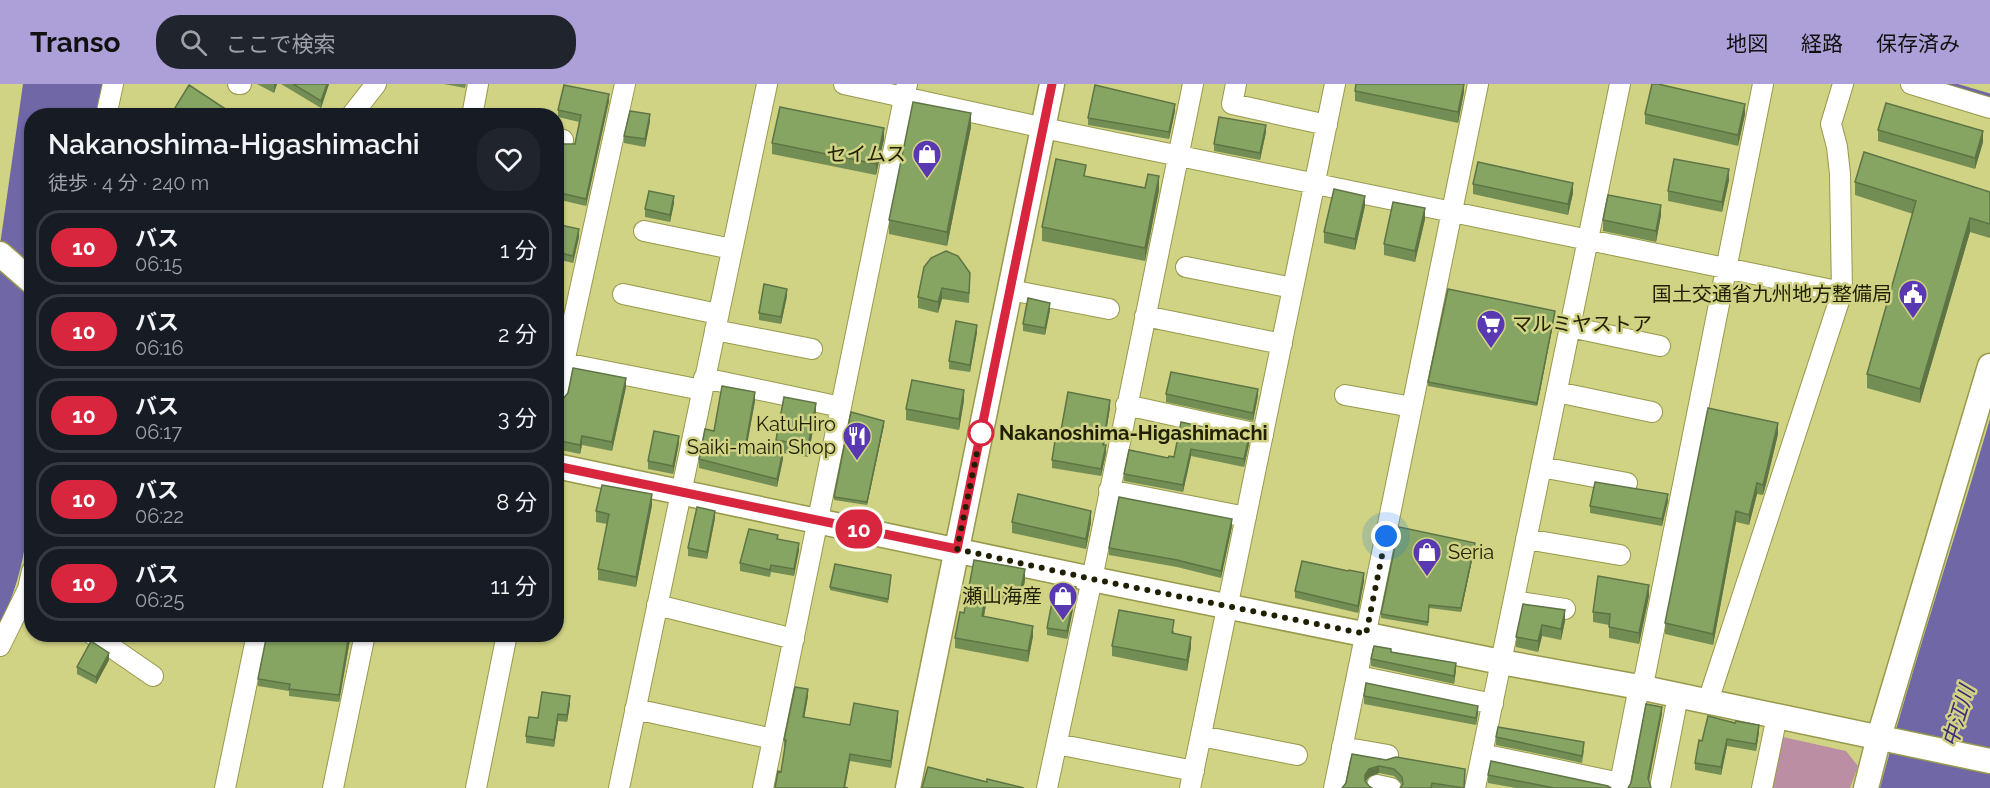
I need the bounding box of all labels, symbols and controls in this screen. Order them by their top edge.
search box [156,15,576,69]
text: Transo [30,26,120,59]
icon: search [177,26,210,59]
text: ここで検索 [225,31,336,57]
text: 地図 [1726,31,1768,56]
text: 経路 [1801,31,1843,56]
text: 保存済み [1876,31,1960,56]
text: Nakanoshima-Higashimachi [48,128,420,161]
button: heart [477,128,540,191]
shop icon: セイムス [911,138,943,180]
place label: セイムス [826,142,906,166]
text: 徒歩 · 4 分 · 240 m [48,171,209,195]
text: バス [135,225,179,251]
text: 10 [72,235,96,260]
text: 1 分 [500,237,537,263]
text: 06:15 [135,252,183,276]
public building icon: 国土交通省九州地方整備局 [1897,278,1929,320]
place label: 国土交通省九州地方整備局 [1652,282,1892,306]
supermarket icon: マルミヤストア [1475,308,1507,350]
text: バス [135,309,179,335]
place label: マルミヤストア [1512,312,1652,336]
text: 10 [72,319,96,344]
text: 2 分 [498,321,537,347]
text: 06:16 [135,336,184,360]
text: バス [135,393,179,419]
text: 10 [72,403,96,428]
text: 3 分 [498,405,537,431]
place label: KatuHiro Saiki-main Shop [687,412,836,459]
text: 06:17 [135,420,182,444]
restaurant icon: KatuHiro Saiki-main Shop [841,420,873,462]
marker: Nakanoshima-Higashimachi [968,420,994,446]
place label: Nakanoshima-Higashimachi [999,421,1268,445]
text: バス [135,477,179,503]
text: 10 [72,487,96,512]
text: 8 分 [496,489,537,515]
text: 06:22 [135,504,184,528]
line badge: 10 [832,510,886,548]
text: 10 [847,517,871,542]
your location [1371,521,1401,551]
shop icon: Seria [1411,536,1443,578]
place label: Seria [1448,540,1494,564]
text: バス [135,561,179,587]
text: 10 [72,571,96,596]
text: 11 分 [491,573,537,599]
shop icon: 瀬山海産 [1047,580,1079,622]
place label: 瀬山海産 [962,584,1042,608]
text: 06:25 [135,588,184,612]
water label: 中江川 [1937,680,1980,750]

